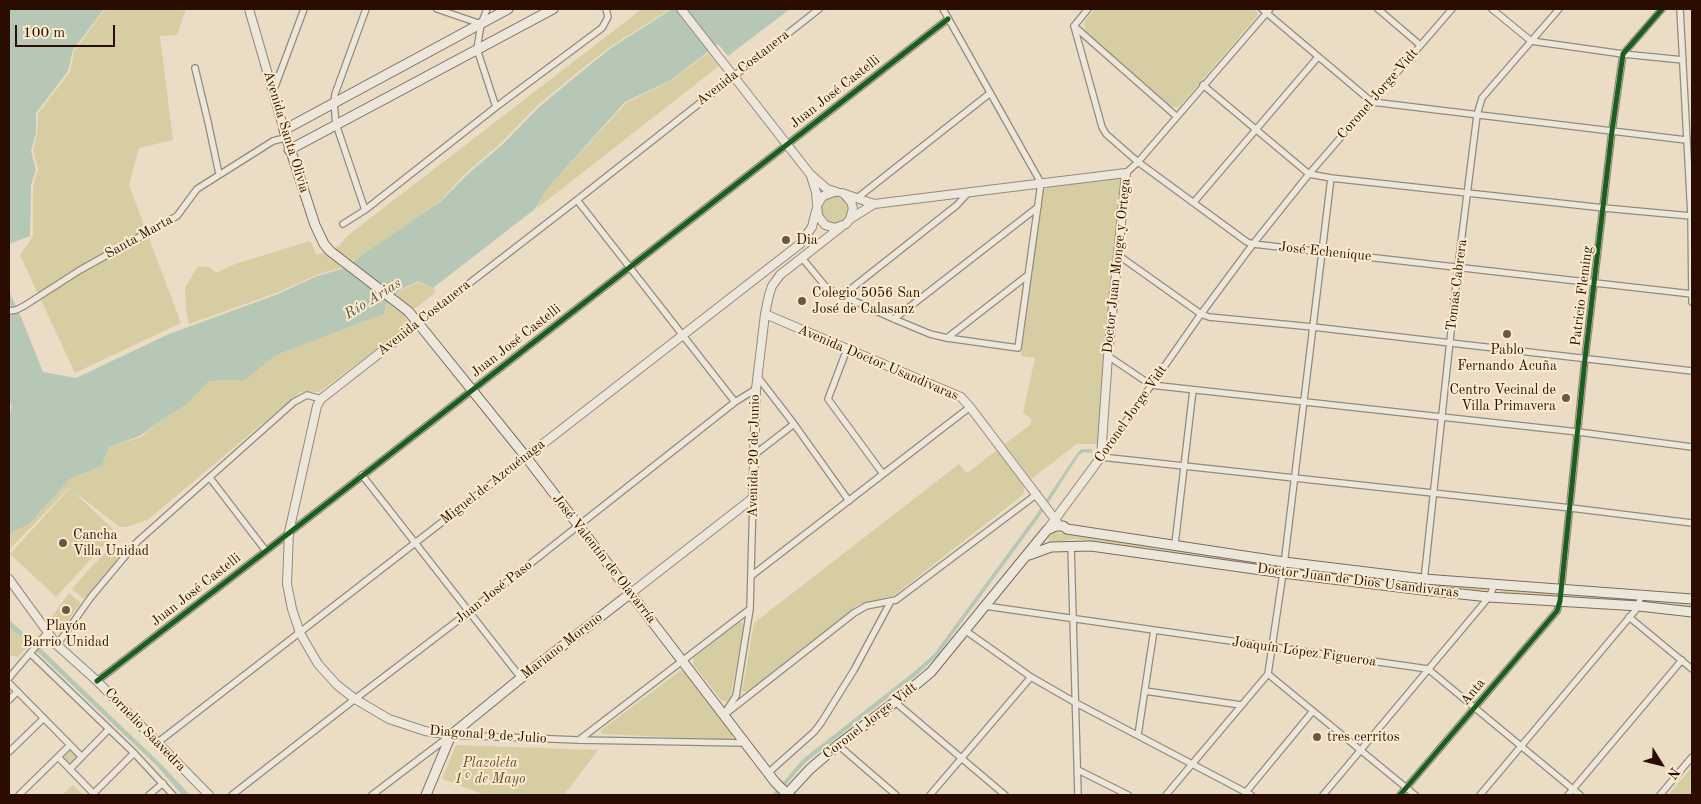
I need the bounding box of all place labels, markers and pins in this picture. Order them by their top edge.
place label: Dia [796,232,818,248]
marker: Dia [780,234,792,246]
place label: Colegio 5056 San José de Calasanz [812,285,920,318]
marker: Colegio 5056 San José de Calasanz [796,295,808,307]
marker: Pablo Fernando Acuña [1501,328,1513,340]
place label: Pablo Fernando Acuña [1457,342,1557,374]
place label: Centro Vecinal de Villa Primavera [1449,382,1556,414]
marker: Centro Vecinal de Villa Primavera [1560,392,1572,404]
place label: Cancha Villa Unidad [73,527,149,560]
marker: Cancha Villa Unidad [57,537,69,549]
marker: Playón Barrio Unidad [60,604,72,616]
place label: Playón Barrio Unidad [23,618,109,650]
place label: tres cerritos [1327,729,1400,745]
marker: tres cerritos [1311,731,1323,743]

